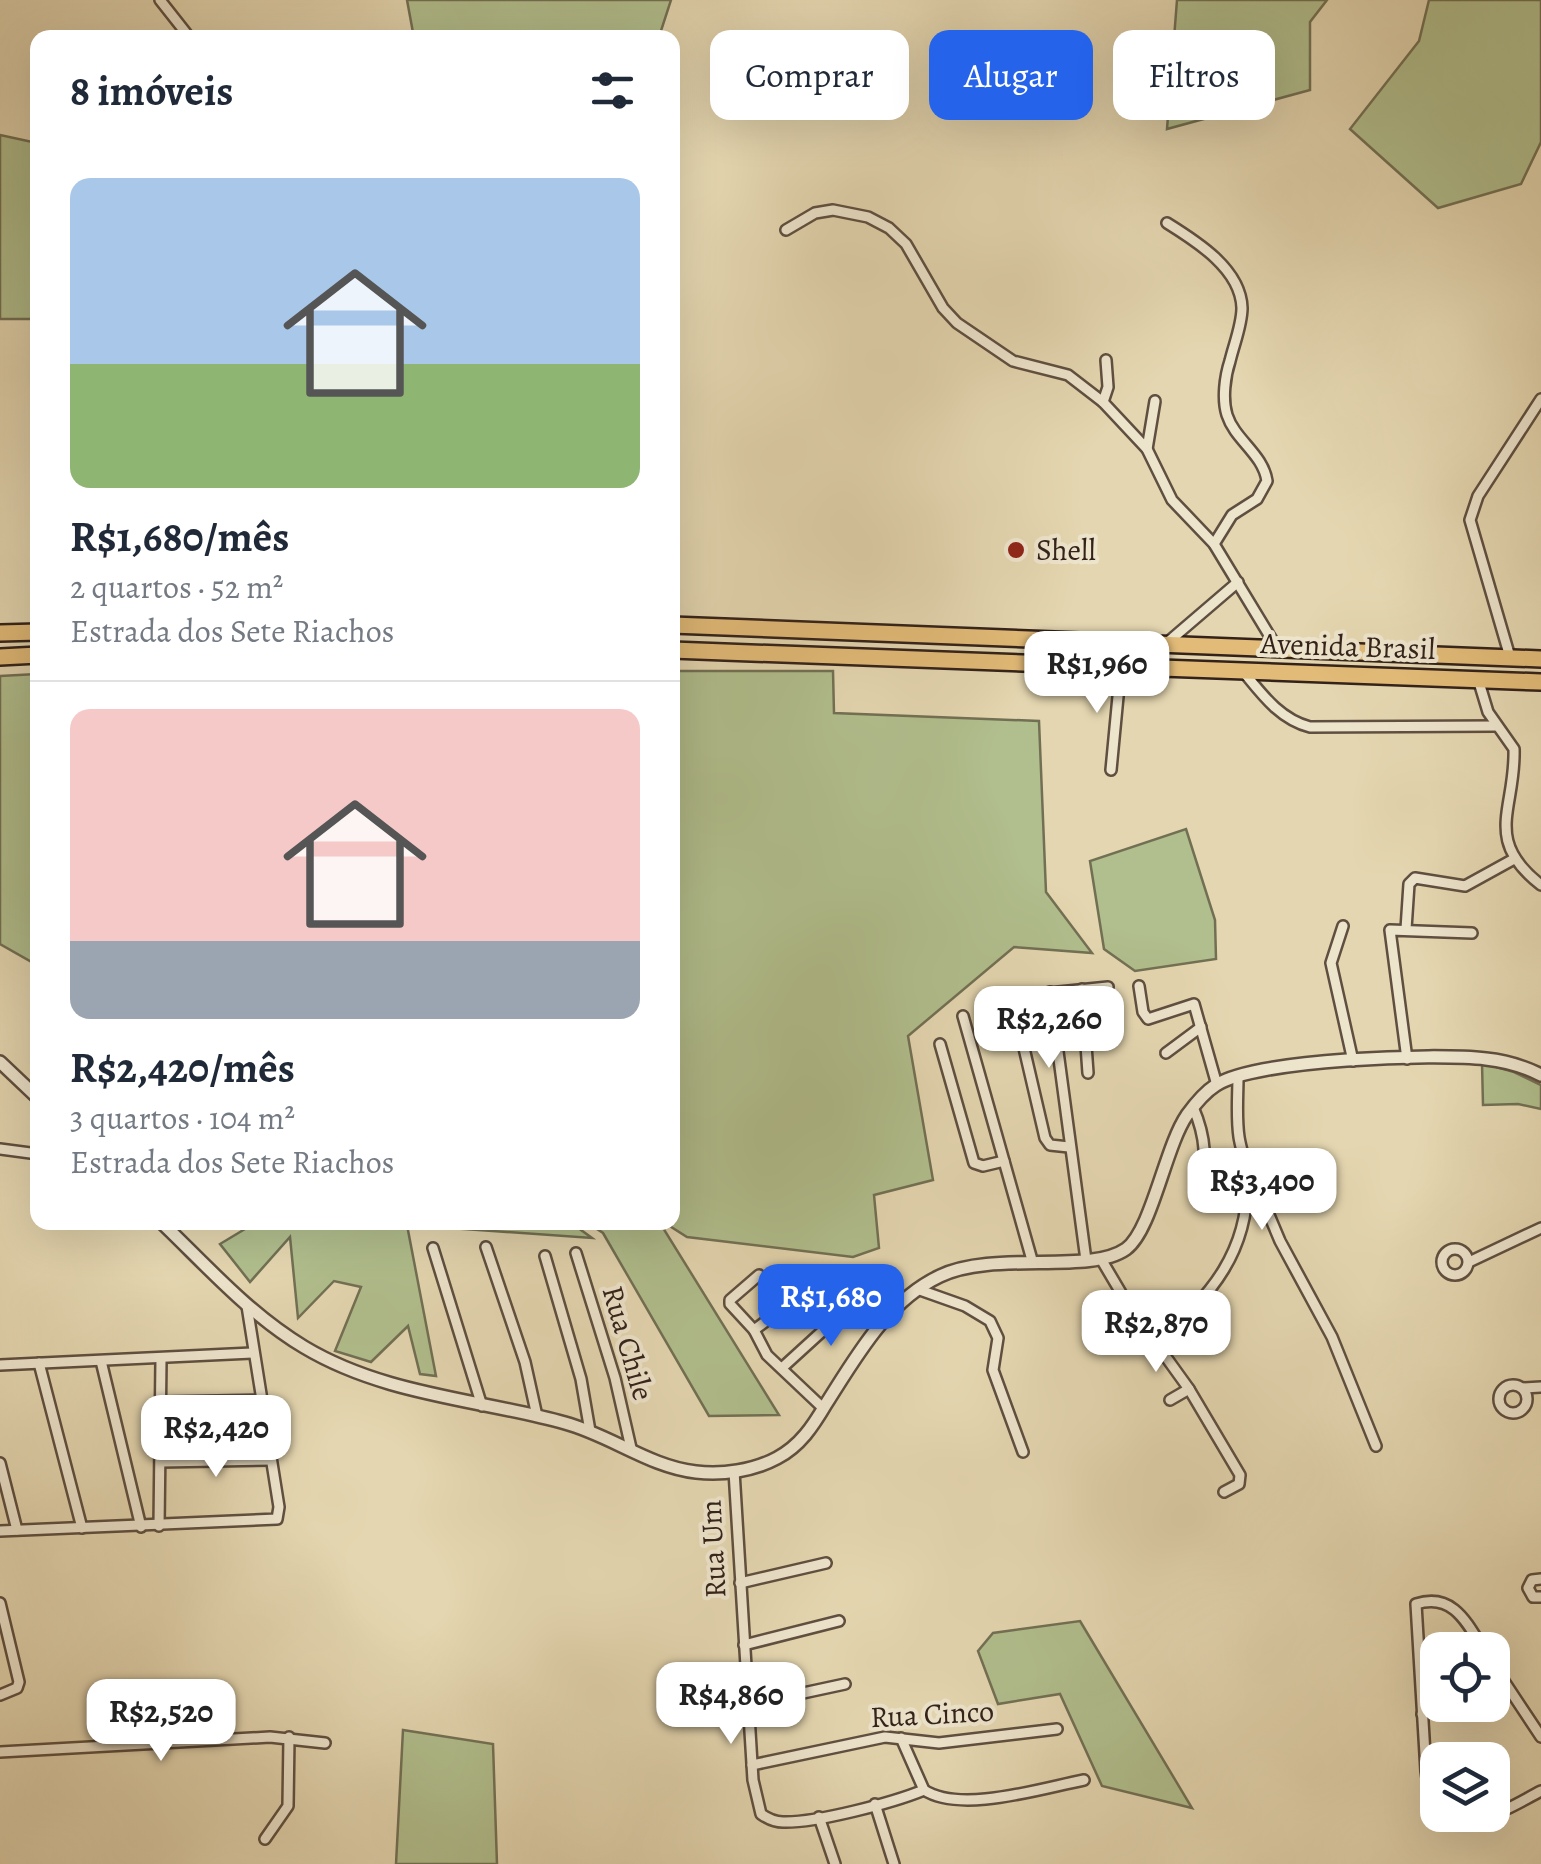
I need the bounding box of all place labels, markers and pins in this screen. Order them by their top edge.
place label: Shell [1036,530,1096,570]
marker: Shell [1005,539,1027,561]
pin: R$1,960 [1005,631,1189,716]
pin: R$2,260 [957,986,1141,1071]
pin: R$3,400 [1170,1148,1354,1233]
pin: R$1,680 [739,1264,923,1349]
pin: R$2,870 [1064,1290,1248,1375]
pin: R$2,420 [124,1395,308,1480]
pin: R$4,860 [639,1662,823,1747]
pin: R$2,520 [69,1679,253,1764]

